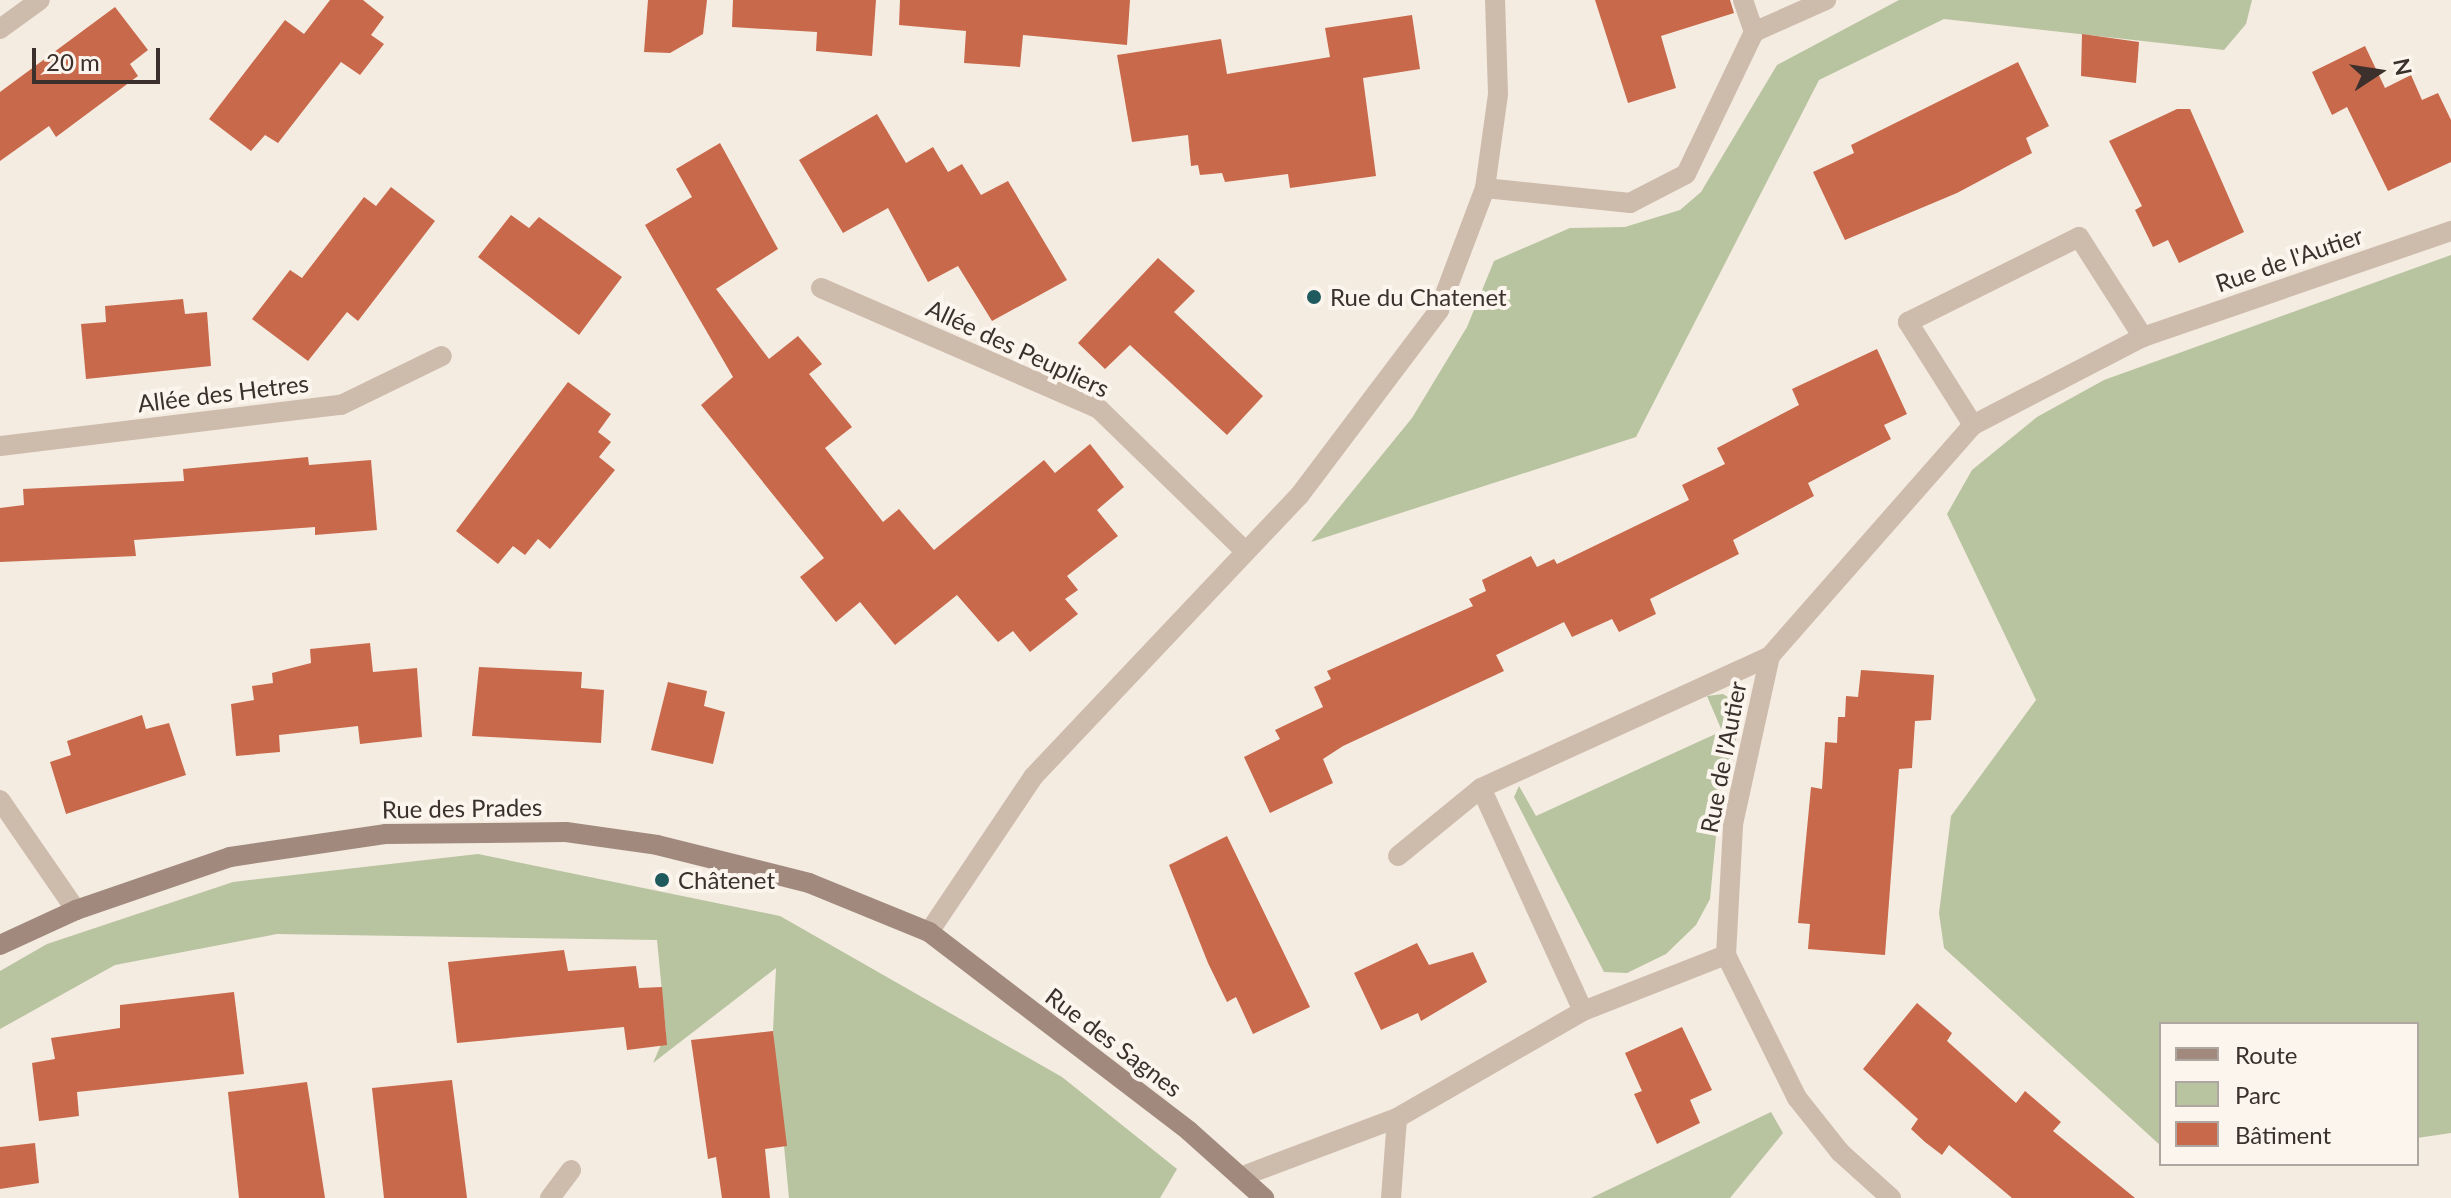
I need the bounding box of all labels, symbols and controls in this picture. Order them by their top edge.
scale bar [36,32,164,82]
north arrow [2339,32,2419,112]
text: 20 m [46,47,100,76]
text: N [2388,56,2418,78]
street label: Rue de l'Autier [2212,220,2366,298]
place label: Rue du Chatenet [1330,283,1507,311]
marker: Rue du Chatenet [1305,288,1323,306]
street label: Allée des Peupliers [922,293,1114,403]
street label: Allée des Hetres [136,368,310,418]
street label: Rue de l'Autier [1694,679,1752,835]
street label: Rue des Prades [381,792,543,824]
place label: Châtenet [678,866,775,894]
marker: Châtenet [653,871,671,889]
street label: Rue des Sagnes [1040,981,1188,1103]
legend [2159,1022,2419,1166]
text: Route [2235,1040,2297,1069]
text: Parc [2235,1080,2281,1109]
text: Bâtiment [2235,1120,2331,1149]

